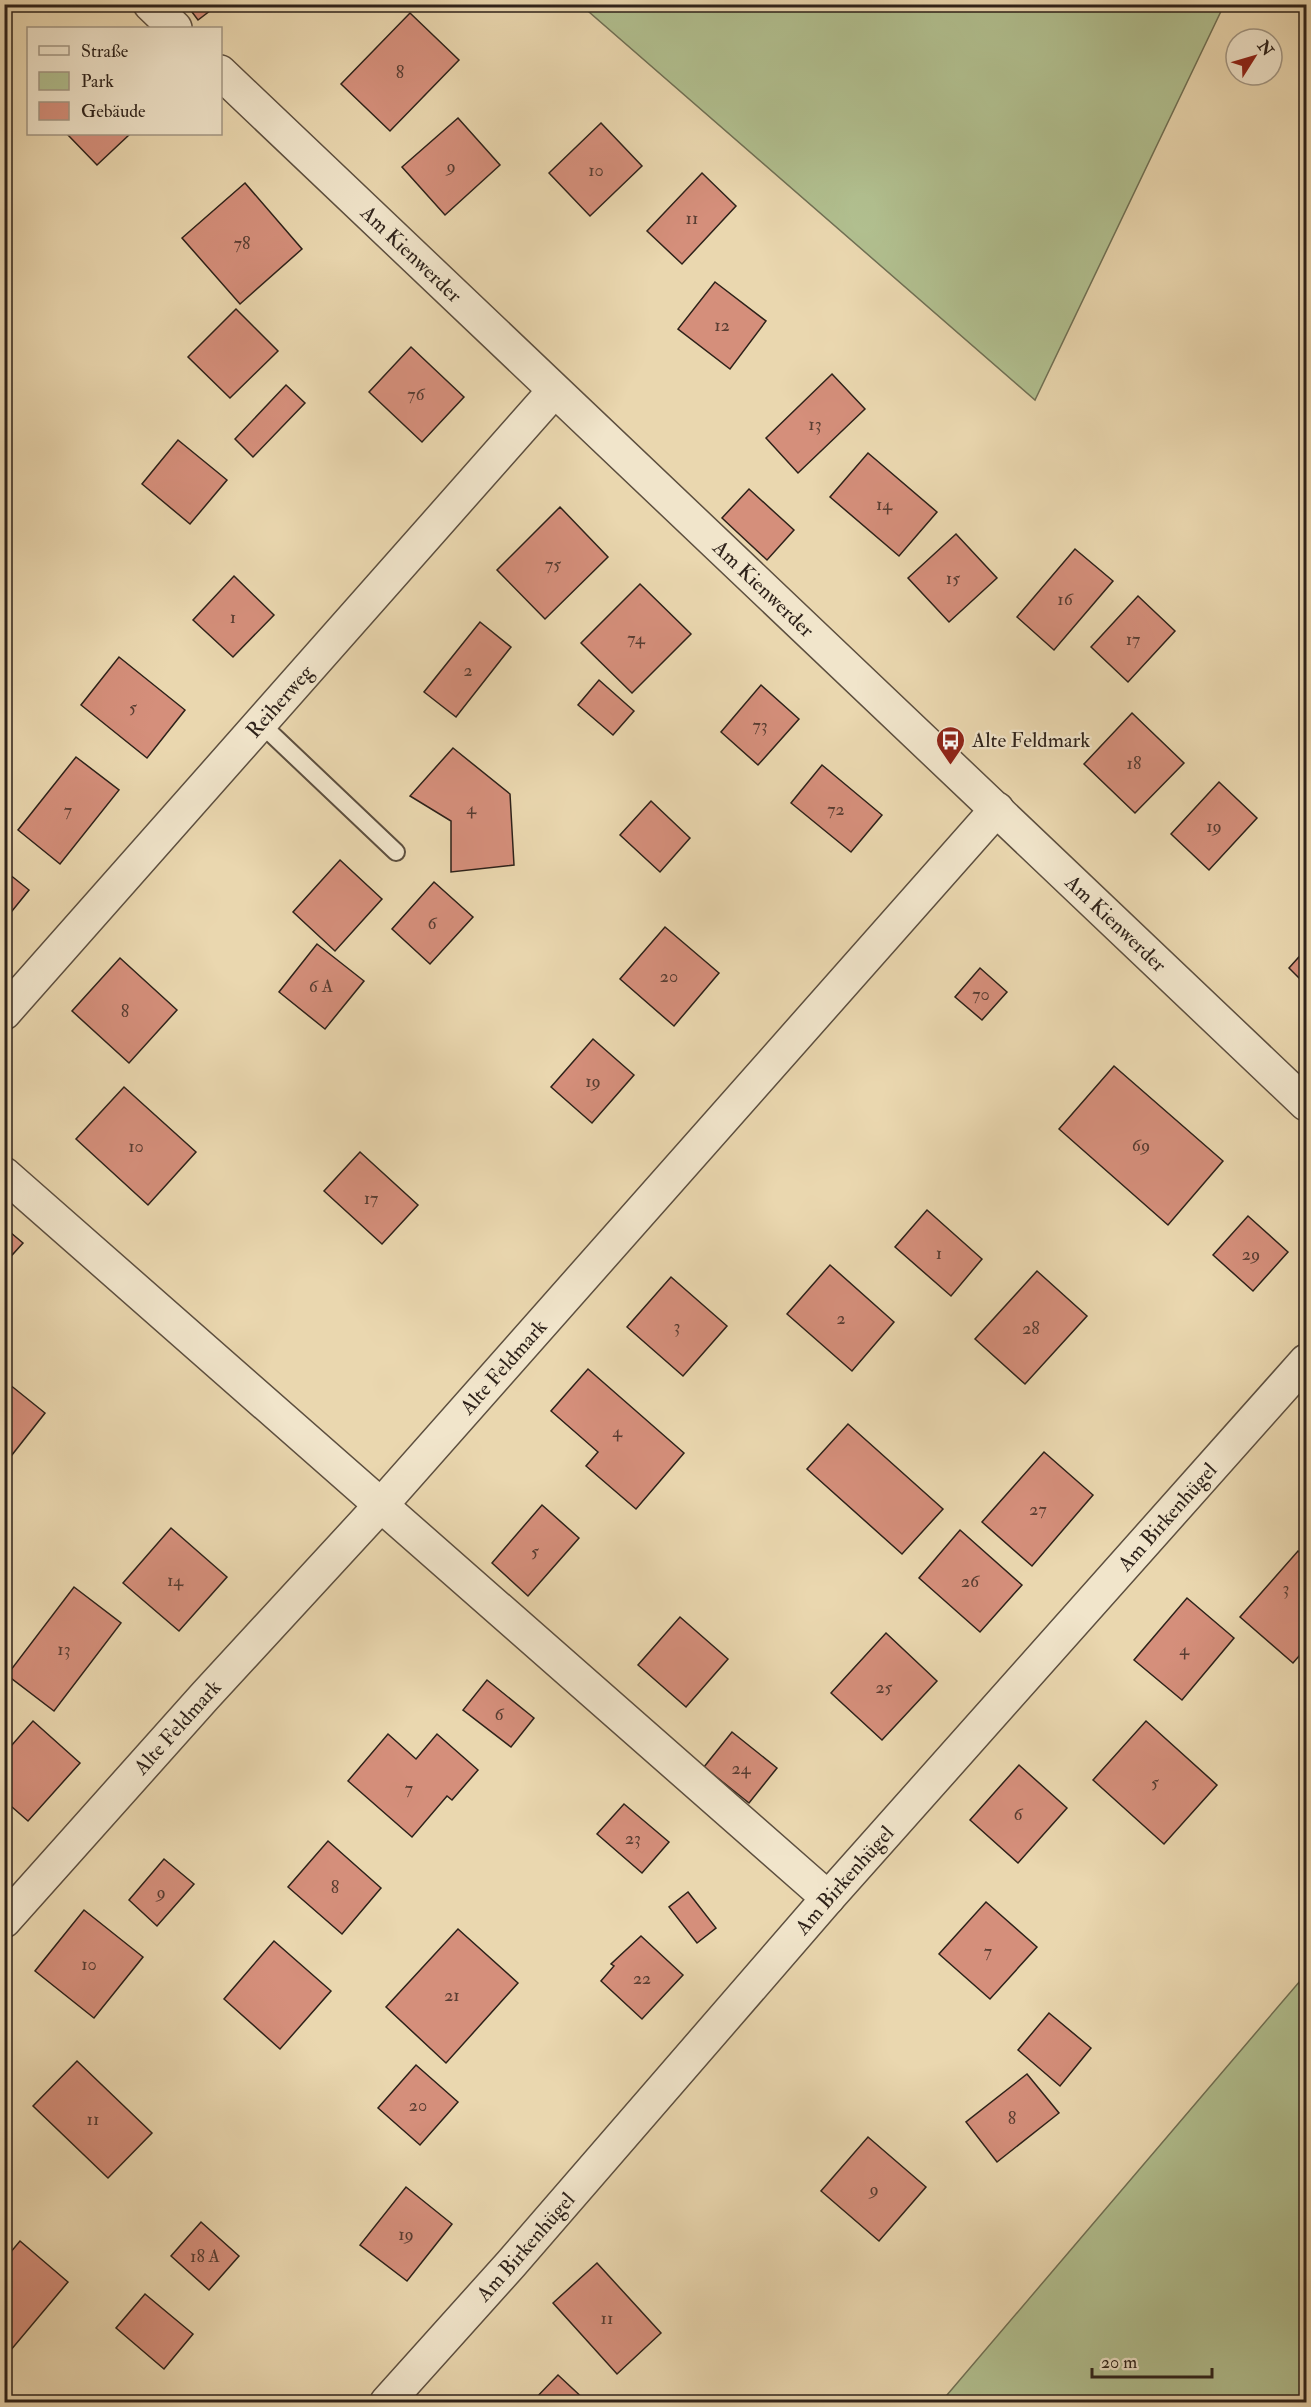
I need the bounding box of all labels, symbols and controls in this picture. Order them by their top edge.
legend [27,27,222,135]
north arrow [1224,27,1284,87]
text: N [1252,36,1278,61]
text: Straße [81,40,129,63]
house number: 8 [396,61,404,84]
text: Park [81,70,114,93]
text: Gebäude [81,100,146,123]
house number: 9 [444,155,456,178]
house number: 10 [588,159,604,182]
street label: Am Kienwerder [354,199,468,308]
house number: 11 [686,207,698,230]
house number: 78 [234,232,250,255]
house number: 12 [714,314,730,337]
house number: 76 [407,383,426,406]
house number: 13 [808,413,822,436]
house number: 14 [876,493,893,516]
street label: Am Kienwerder [707,533,820,643]
house number: 75 [545,553,561,576]
house number: 15 [946,567,960,590]
house number: 16 [1057,588,1074,611]
house number: 1 [230,606,236,629]
house number: 74 [627,627,646,650]
house number: 17 [1126,628,1140,651]
street label: Reiherweg [240,659,320,744]
house number: 2 [463,659,473,682]
house number: 5 [129,696,137,719]
house number: 73 [752,714,768,737]
bus stop icon: Alte Feldmark [935,724,967,766]
place label: Alte Feldmark [971,727,1090,754]
house number: 18 [1127,752,1141,775]
house number: 4 [466,797,477,820]
house number: 72 [827,798,845,821]
house number: 7 [64,799,72,822]
house number: 19 [1206,815,1222,838]
street label: Am Kienwerder [1059,868,1172,978]
house number: 6 [427,912,437,935]
house number: 20 [660,965,678,988]
house number: 6 A [309,975,334,998]
house number: 70 [972,983,990,1006]
house number: 8 [121,1000,129,1023]
house number: 19 [585,1070,601,1093]
house number: 69 [1132,1134,1150,1157]
house number: 10 [128,1135,144,1158]
house number: 17 [364,1187,378,1210]
house number: 1 [936,1242,942,1265]
house number: 29 [1242,1243,1260,1266]
house number: 2 [836,1307,846,1330]
street label: Alte Feldmark [453,1314,553,1421]
house number: 3 [674,1315,680,1338]
house number: 28 [1022,1317,1040,1340]
house number: 4 [612,1420,623,1443]
street label: Am Birkenhügel [1111,1456,1223,1578]
house number: 27 [1029,1498,1047,1521]
house number: 5 [531,1540,539,1563]
house number: 14 [167,1569,184,1592]
house number: 26 [961,1570,980,1593]
house number: 3 [1283,1577,1289,1600]
house number: 13 [57,1638,71,1661]
house number: 4 [1179,1638,1190,1661]
street label: Alte Feldmark [127,1674,227,1781]
house number: 25 [876,1676,893,1699]
house number: 6 [494,1703,504,1726]
house number: 24 [732,1757,752,1780]
house number: 5 [1151,1771,1159,1794]
house number: 7 [405,1777,413,1800]
house number: 6 [1013,1803,1023,1826]
street label: Am Birkenhügel [788,1819,900,1941]
house number: 23 [625,1827,641,1850]
house number: 8 [331,1876,339,1899]
house number: 9 [154,1881,166,1904]
house number: 7 [984,1940,992,1963]
house number: 10 [81,1953,97,1976]
house number: 22 [633,1967,651,1990]
house number: 21 [444,1984,460,2007]
house number: 20 [409,2094,427,2117]
house number: 8 [1008,2107,1016,2130]
house number: 11 [87,2108,99,2131]
house number: 9 [867,2178,879,2201]
street label: Am Birkenhügel [470,2186,581,2308]
house number: 19 [398,2223,414,2246]
house number: 18 A [190,2245,221,2268]
house number: 11 [601,2307,613,2330]
scale bar [1092,2341,1212,2379]
text: 20 m [1101,2351,1137,2374]

